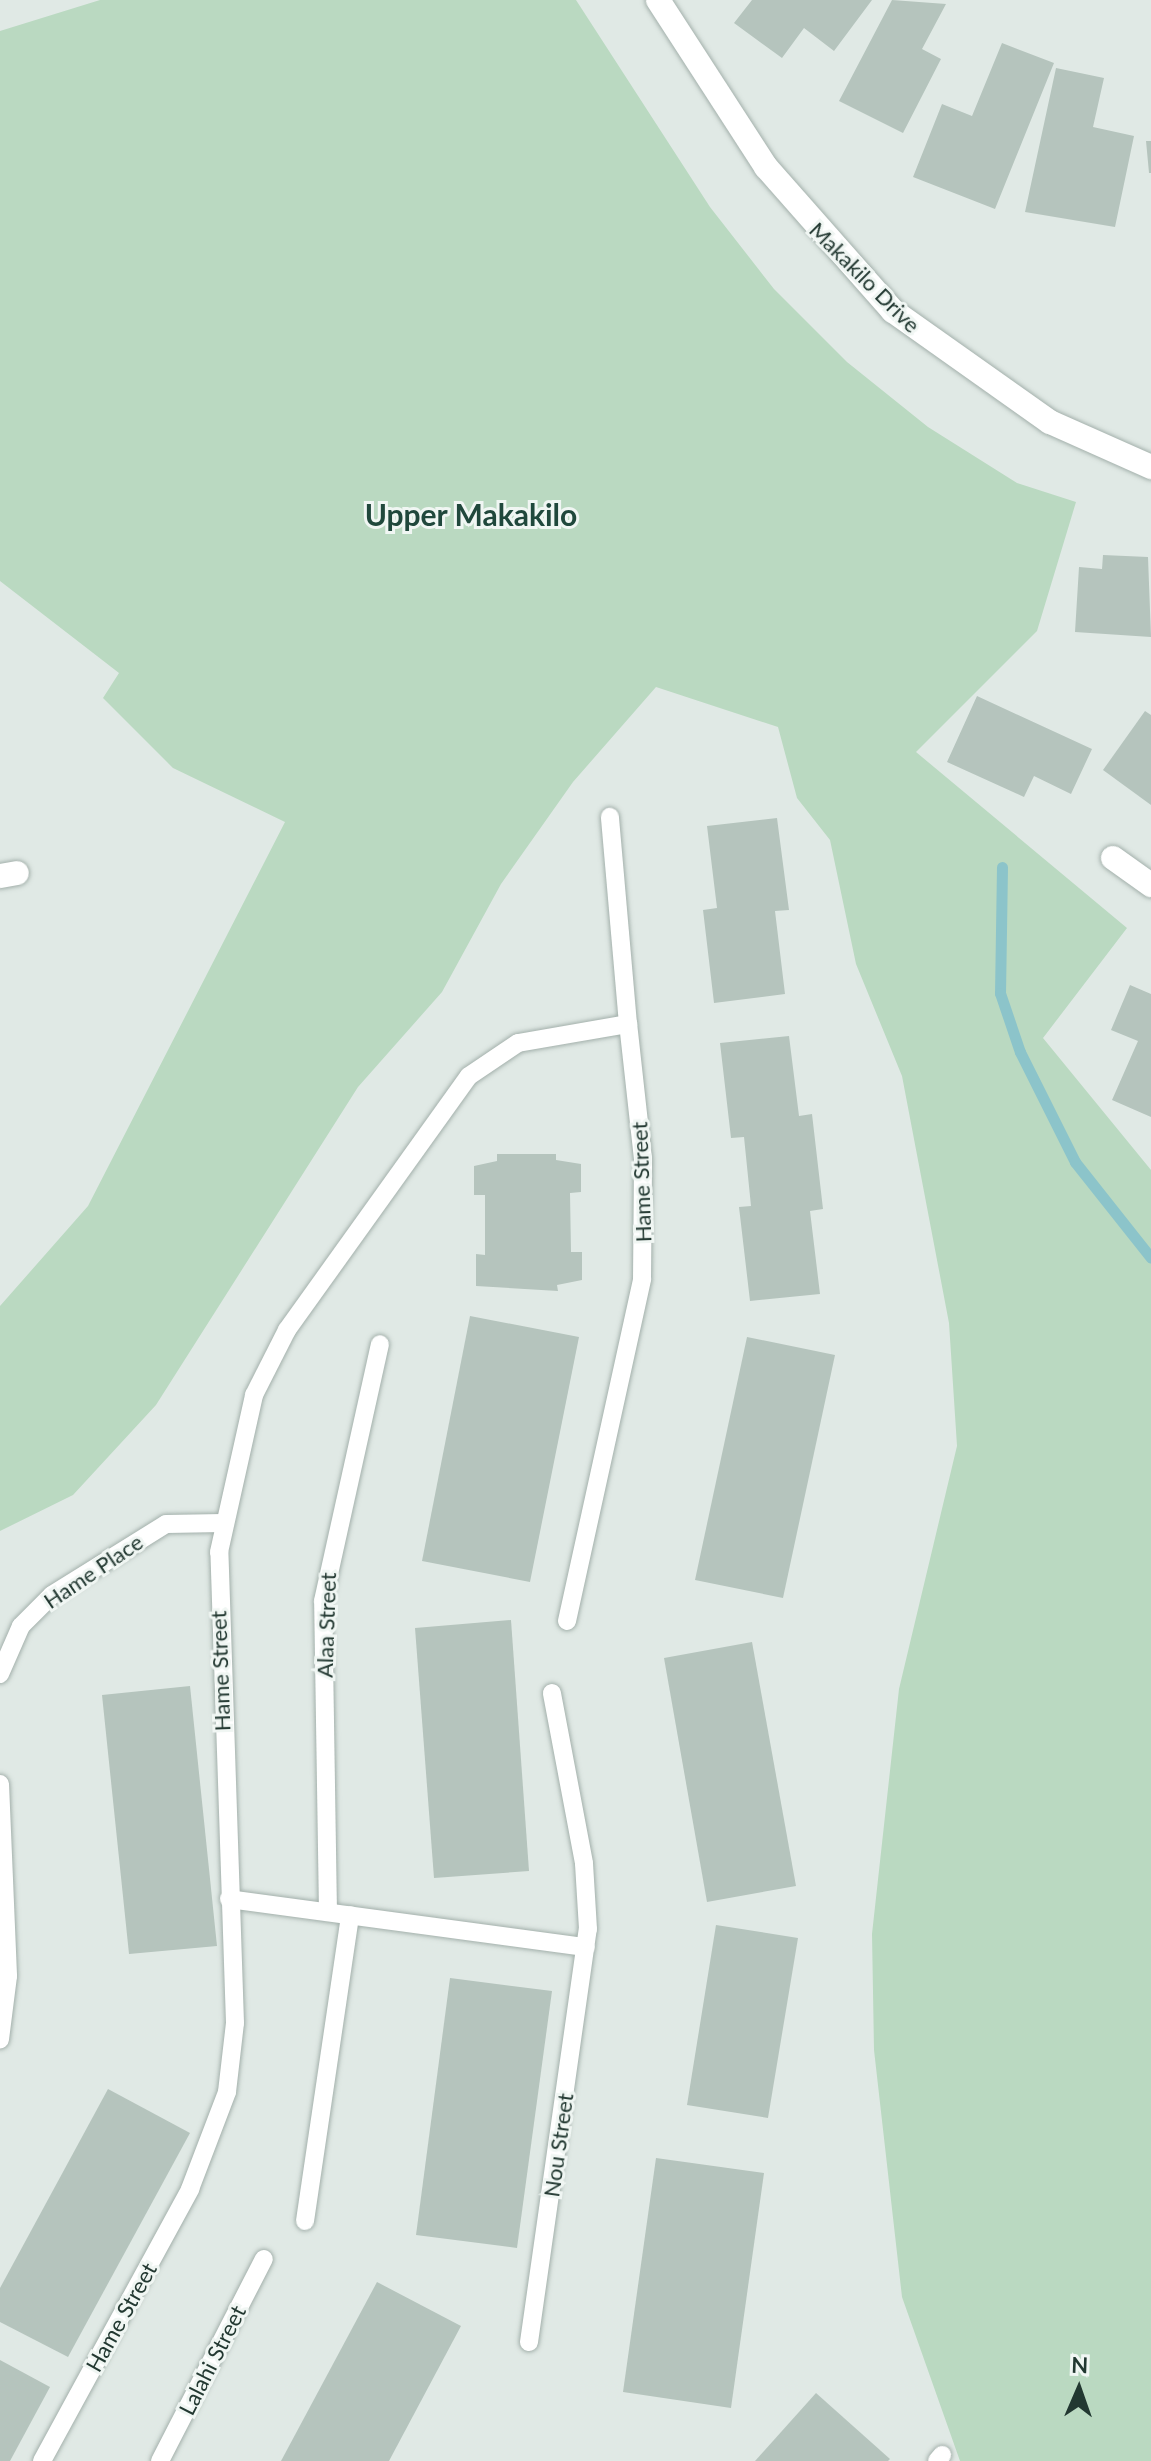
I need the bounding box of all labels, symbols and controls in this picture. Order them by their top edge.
street label: Makakilo Drive [804,216,926,338]
district label: Upper Makakilo [364,496,578,532]
street label: Hame Street [626,1121,656,1243]
street label: Hame Place [38,1528,148,1614]
street label: Alaa Street [311,1572,341,1678]
street label: Hame Street [205,1610,235,1732]
street label: Nou Street [538,2091,578,2199]
street label: Hame Street [80,2258,162,2376]
street label: Lalahi Street [173,2301,251,2419]
north arrow [1039,2349,1119,2429]
text: N [1071,2351,1089,2378]

